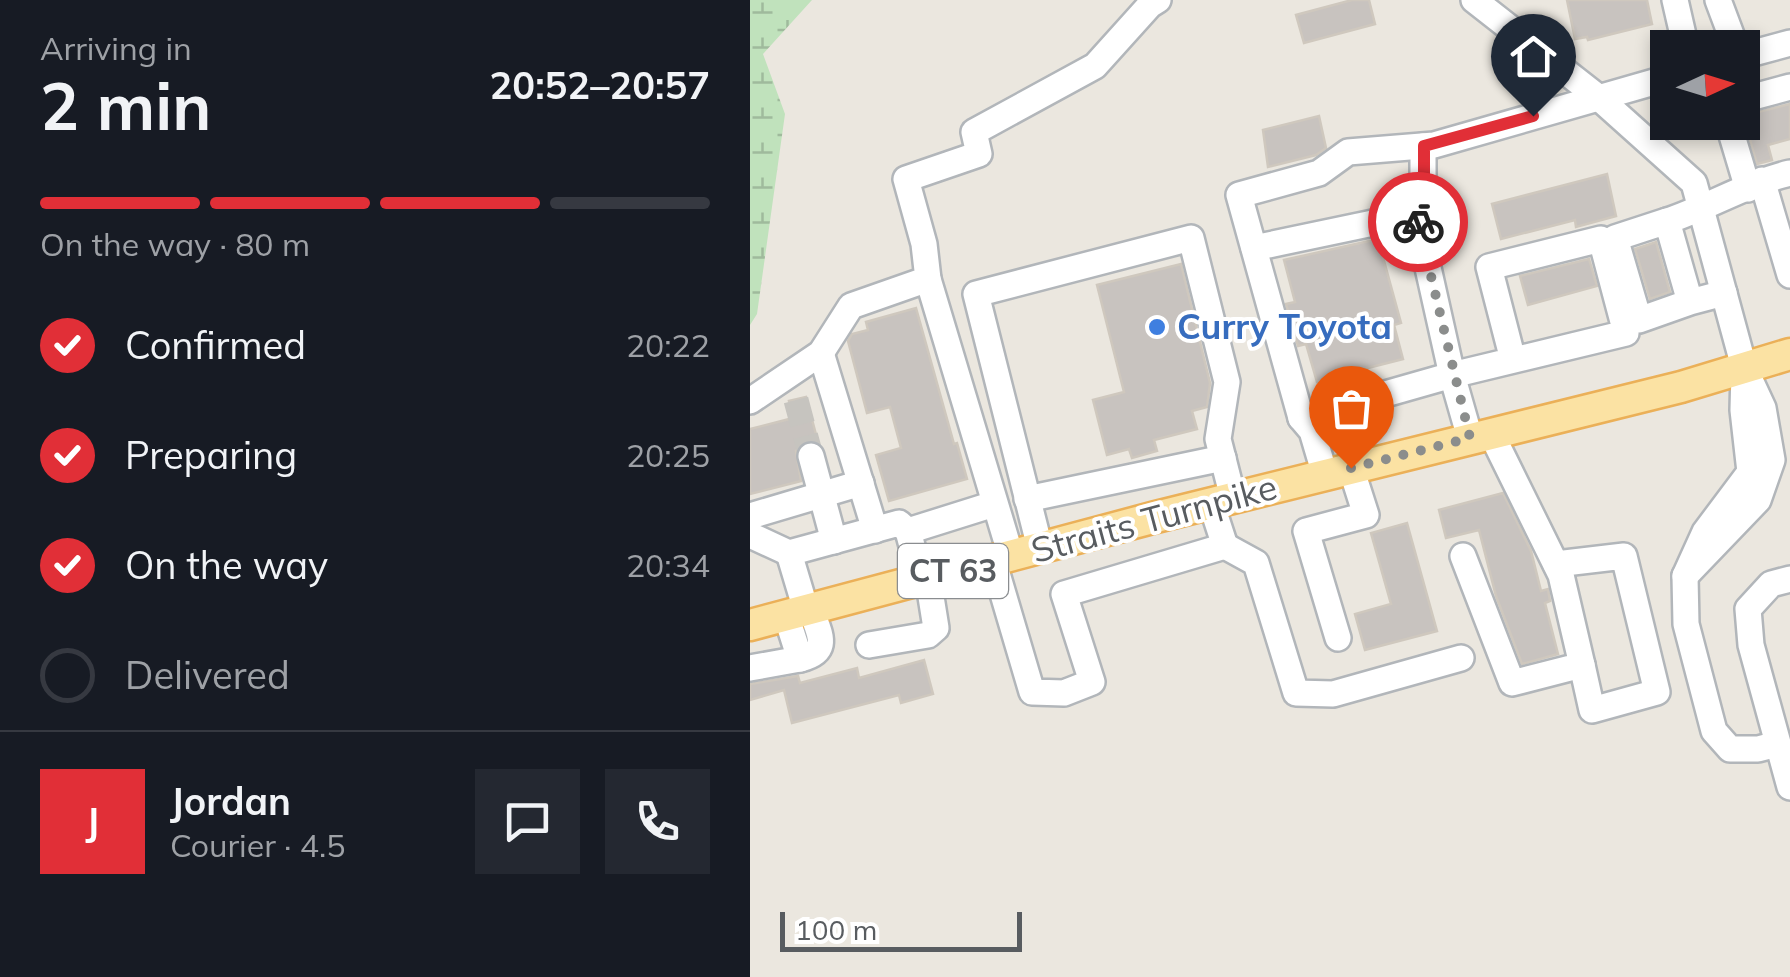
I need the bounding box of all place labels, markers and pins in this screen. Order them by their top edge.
pin [1491,14,1576,117]
place label: Curry Toyota [1177,304,1392,348]
marker: Curry Toyota [1146,316,1168,338]
pin [1309,366,1394,469]

